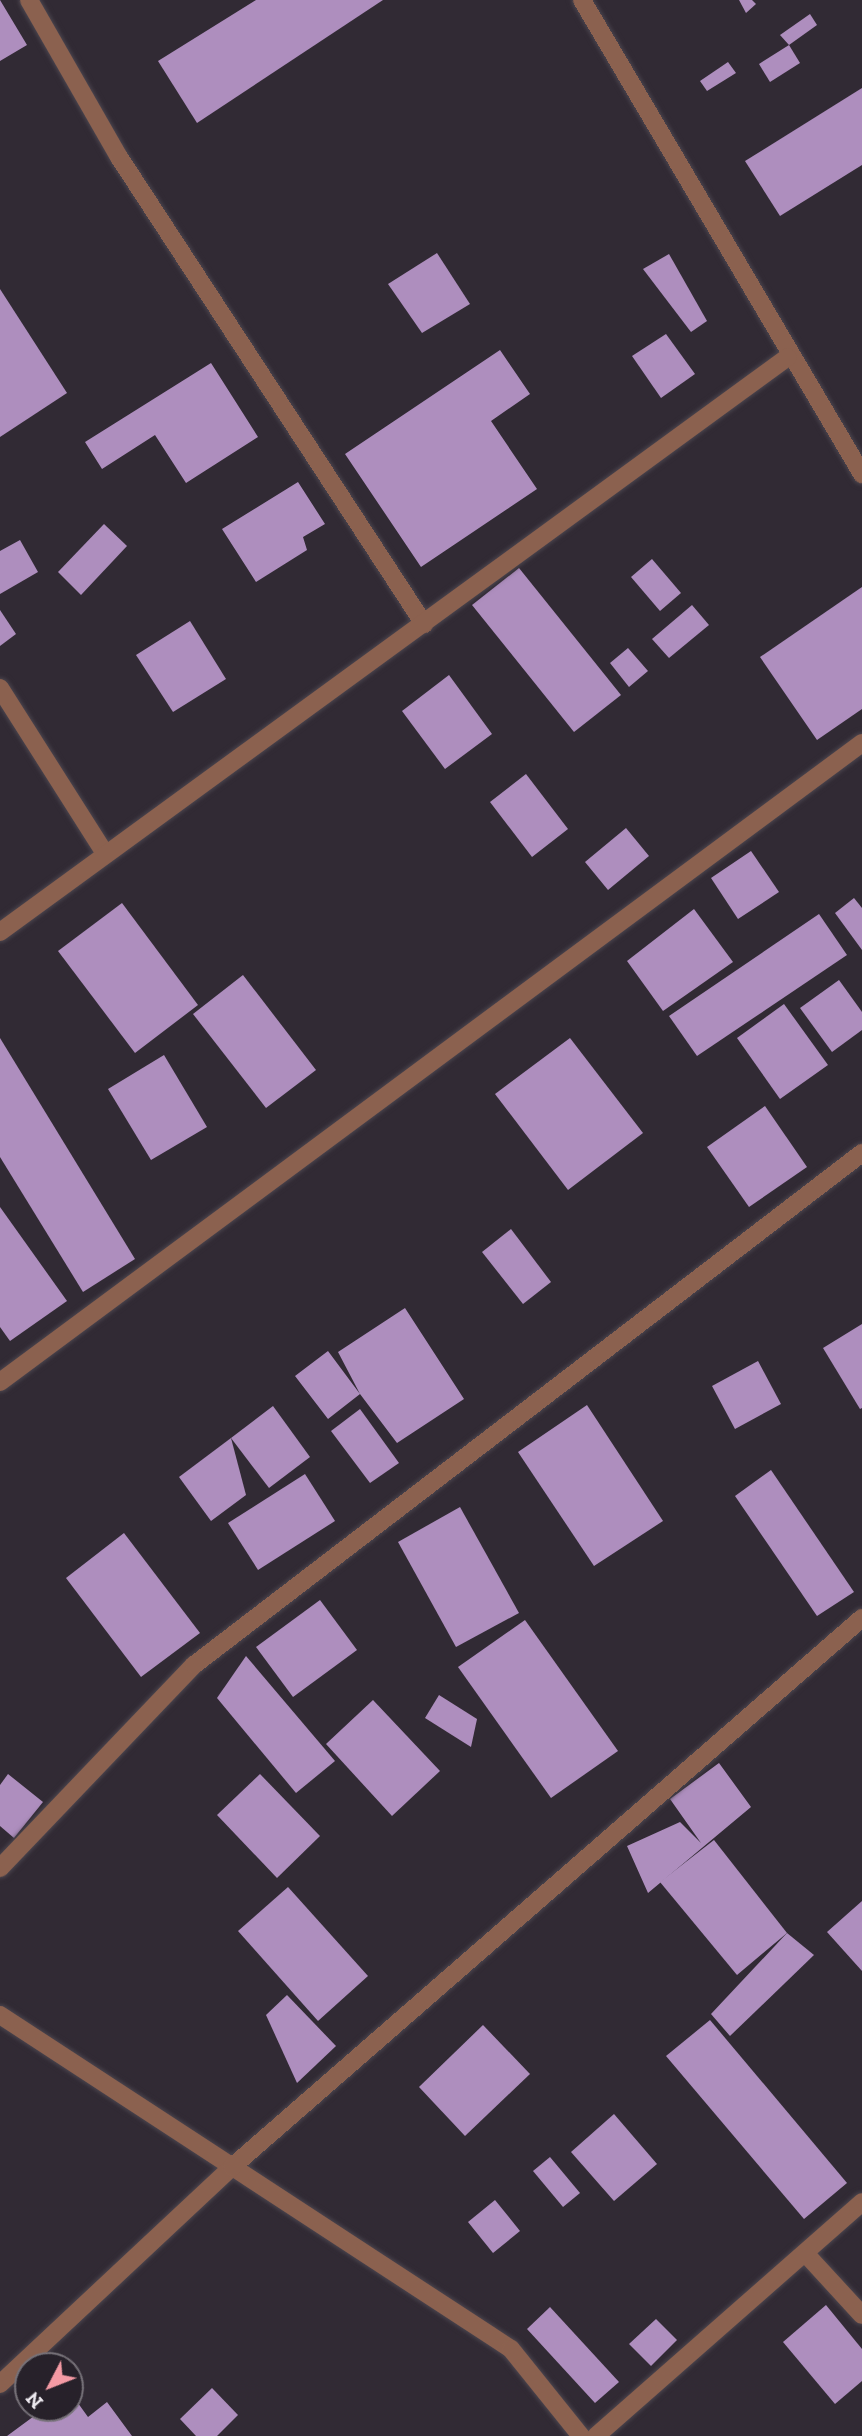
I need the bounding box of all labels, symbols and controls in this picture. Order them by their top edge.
north arrow [14,2352,84,2422]
text: N [21,2387,48,2413]

